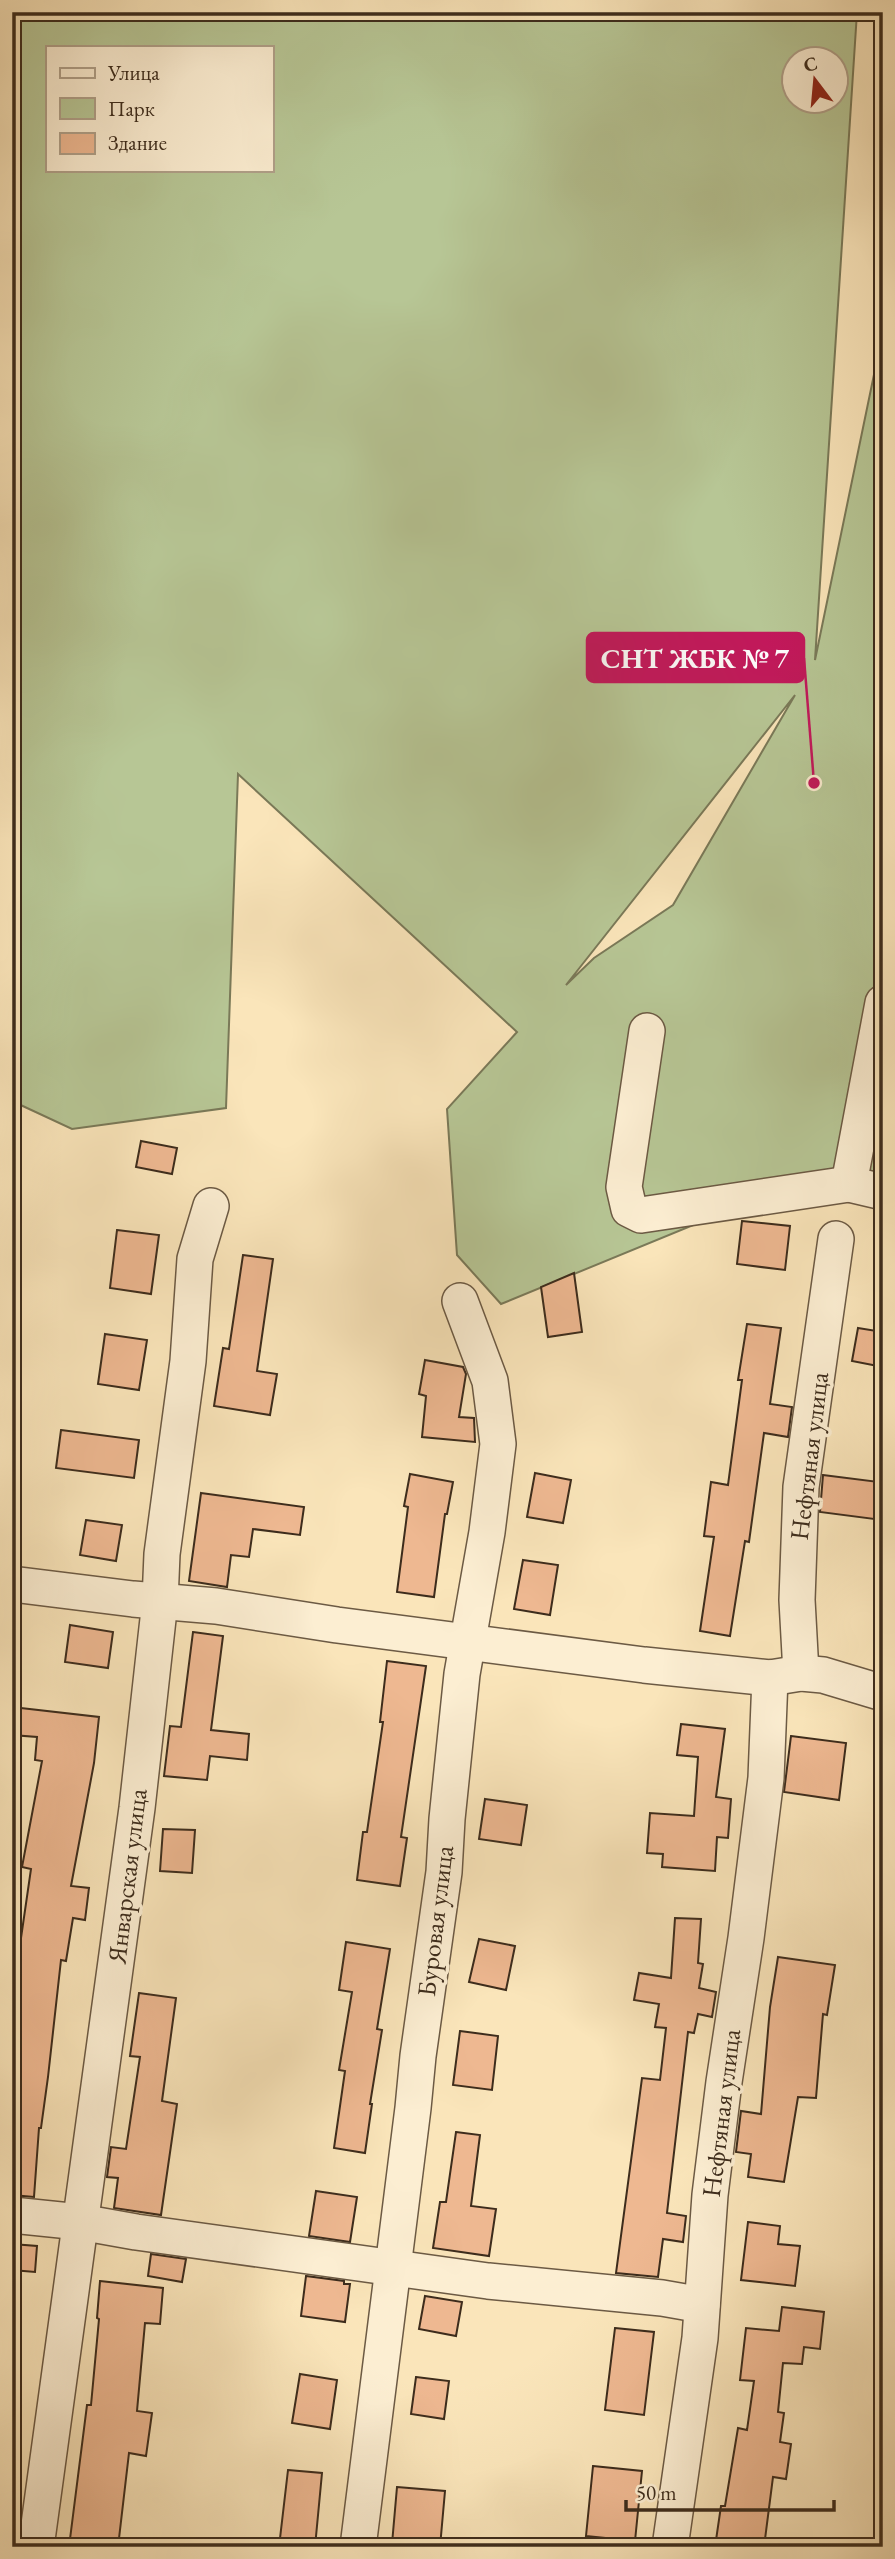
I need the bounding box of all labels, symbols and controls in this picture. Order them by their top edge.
legend [46,46,273,172]
north arrow [780,46,850,116]
text: С [801,50,820,78]
text: Улица [107,59,160,86]
text: Парк [108,95,155,122]
text: Здание [108,129,167,156]
callout: СНТ ЖБК № 7 [587,633,804,682]
text: СНТ ЖБК № 7 [601,640,789,676]
street label: Нефтяная улица [782,1369,836,1542]
street label: Январская улица [99,1786,155,1966]
street label: Буровая улица [409,1843,461,1998]
street label: Нефтяная улица [694,2026,748,2199]
scale bar [626,2468,834,2512]
text: 50 m [636,2479,677,2506]

